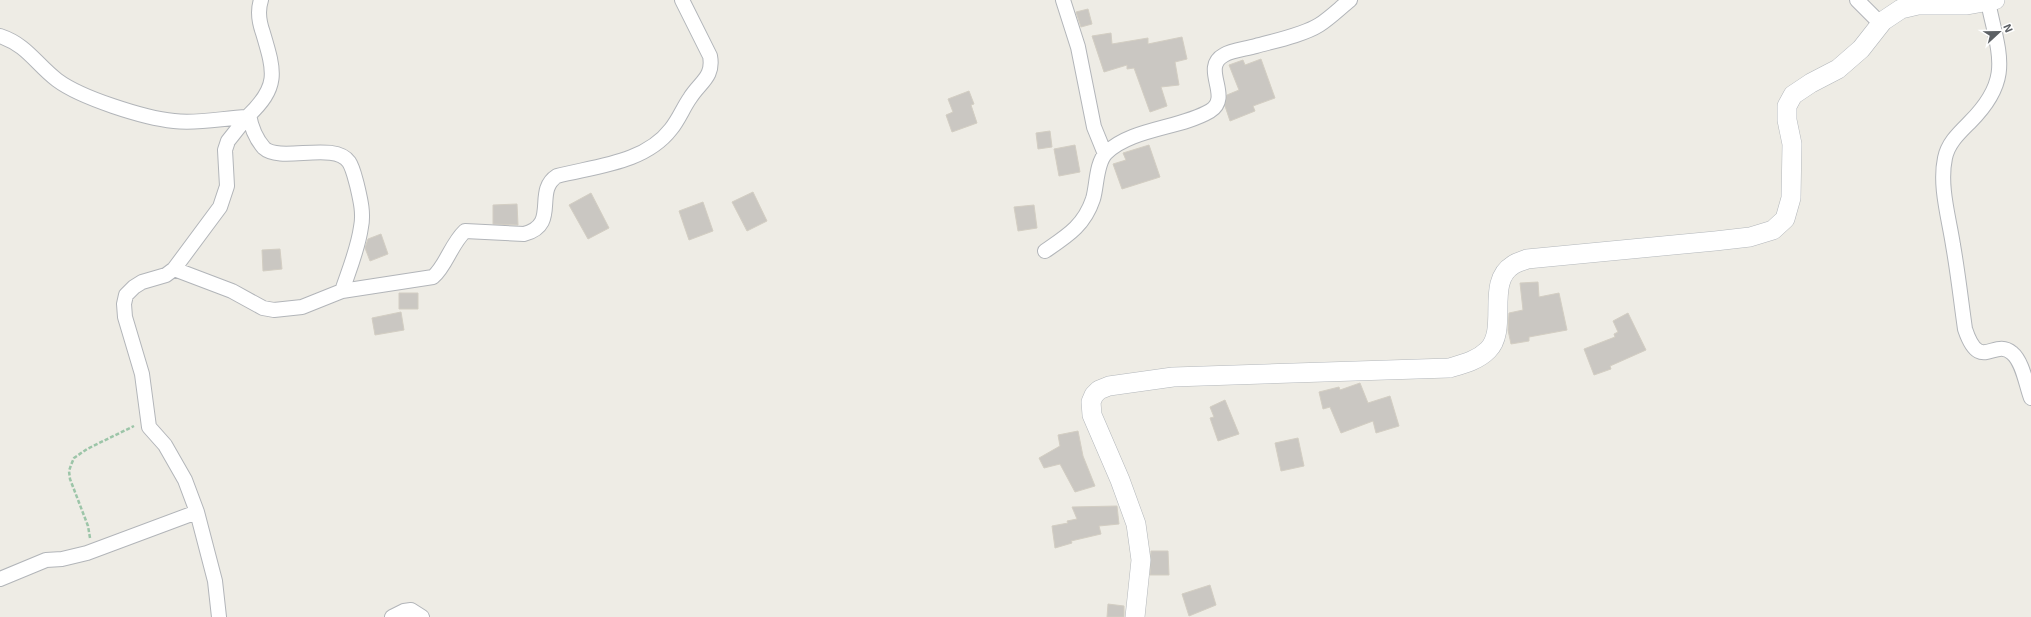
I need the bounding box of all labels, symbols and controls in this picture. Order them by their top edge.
north arrow [1979,12,2019,52]
text: N [2001,22,2016,34]

